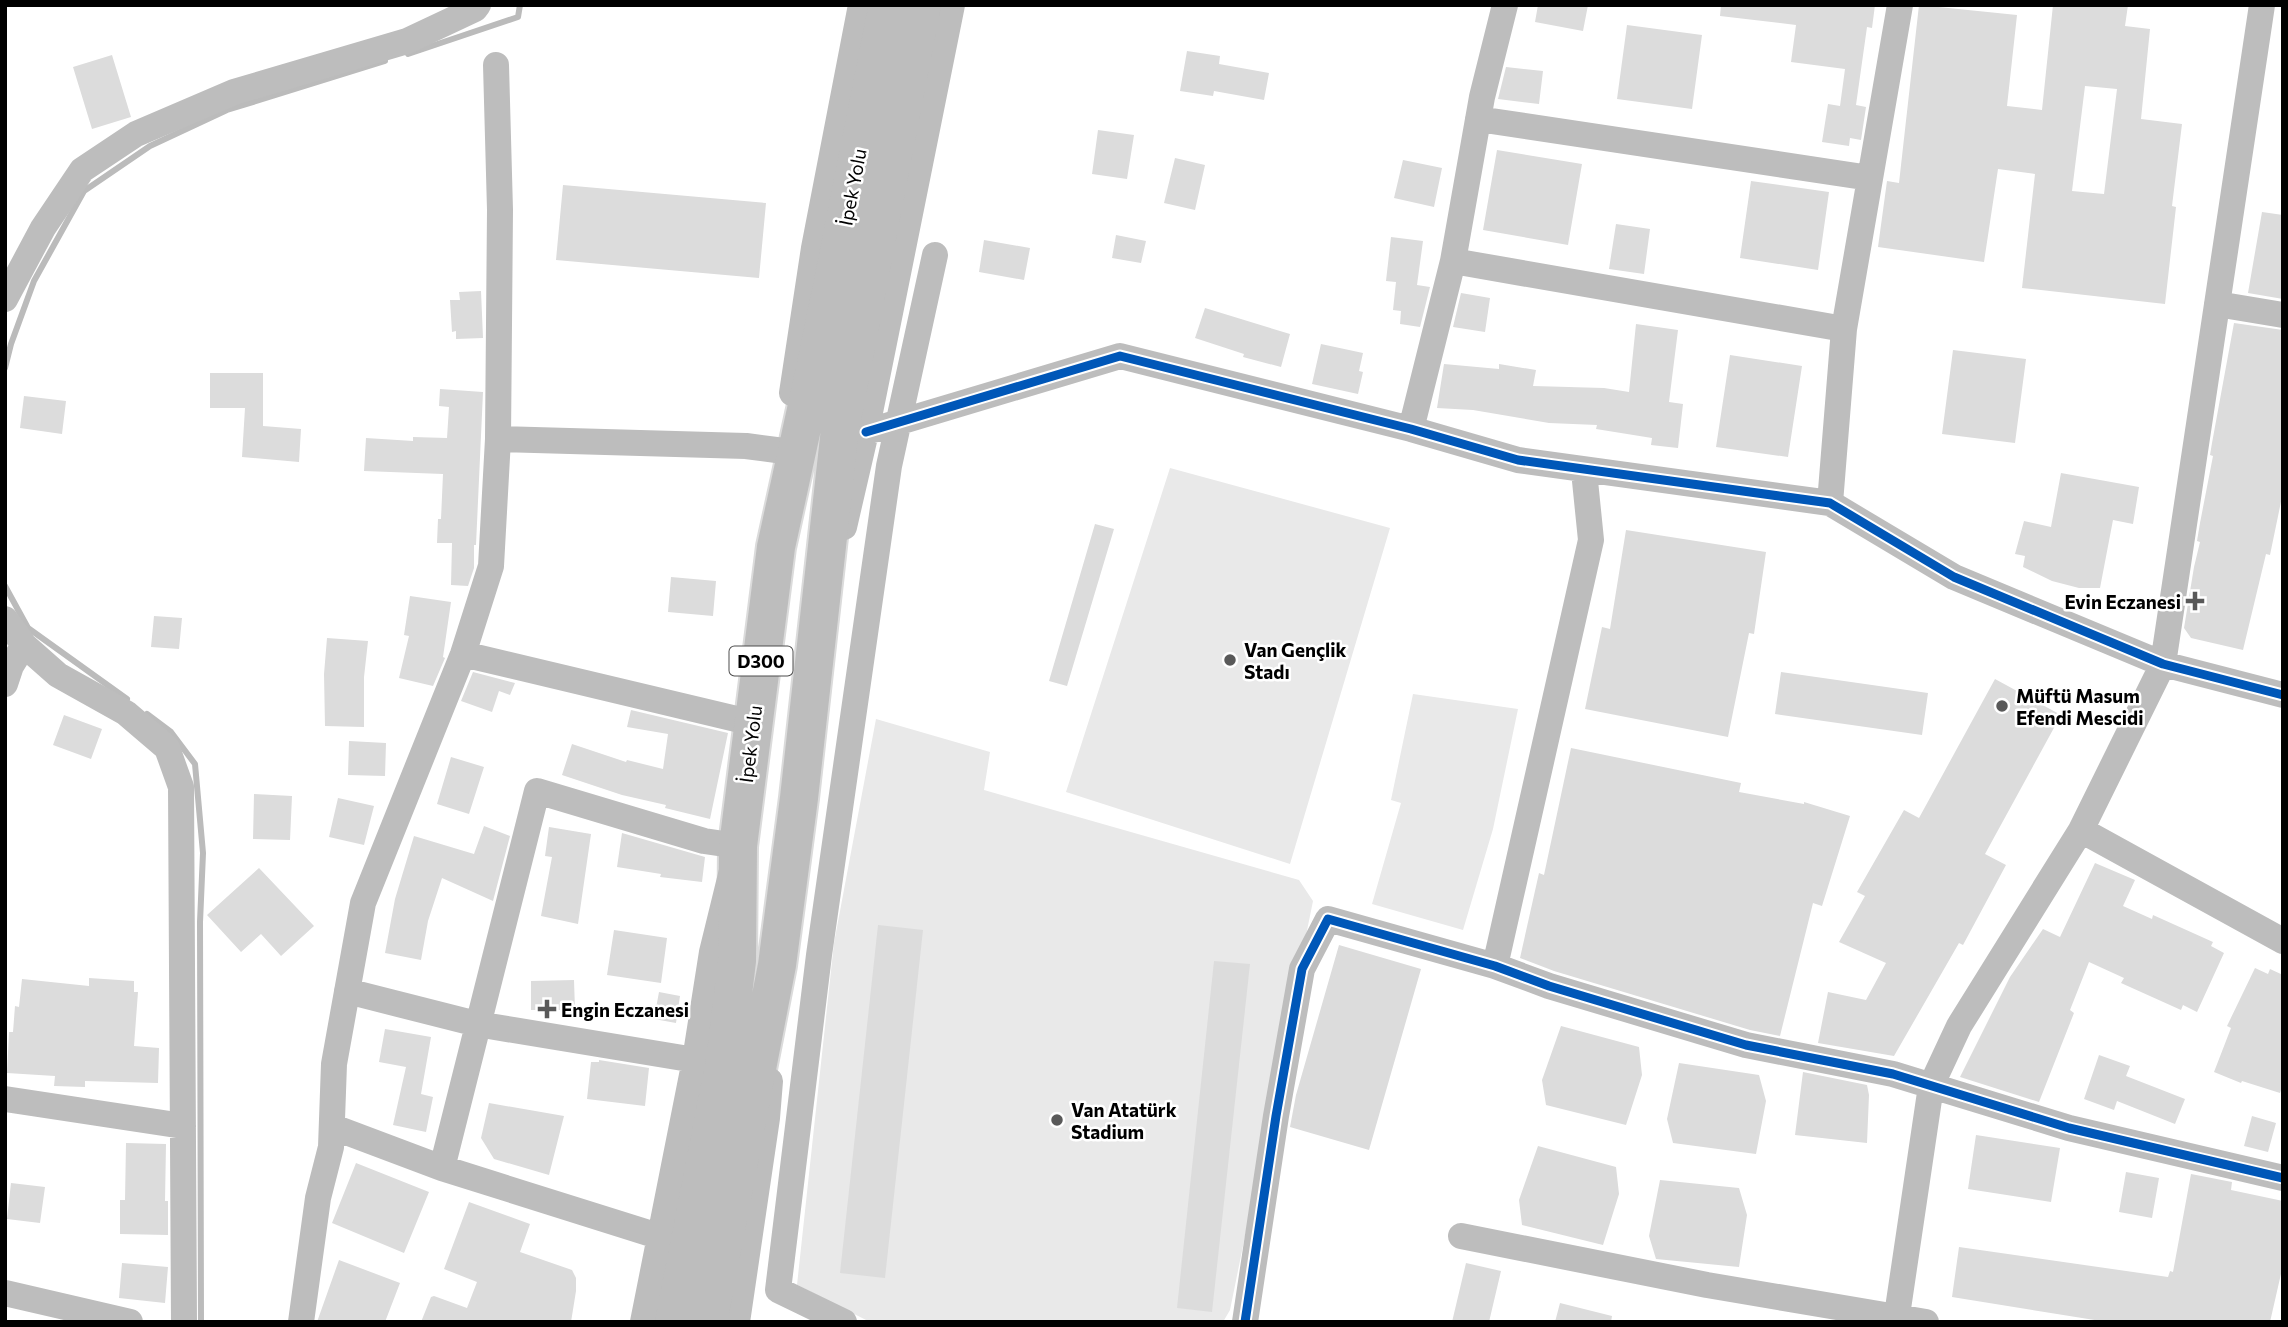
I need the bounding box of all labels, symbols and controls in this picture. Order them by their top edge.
street label: İpek Yolu [833,147,871,227]
place label: Evin Eczanesi [2064,590,2181,613]
marker: Evin Eczanesi [2187,593,2203,609]
place label: Van Gençlik Stadı [1244,638,1347,683]
road number: D300 [730,646,792,676]
marker: Van Gençlik Stadı [1222,652,1238,668]
place label: Müftü Masum Efendi Mescidi [2016,684,2143,729]
marker: Müftü Masum Efendi Mescidi [1994,698,2010,714]
street label: İpek Yolu [734,704,766,784]
place label: Engin Eczanesi [561,998,689,1021]
marker: Engin Eczanesi [539,1001,555,1017]
place label: Van Atatürk Stadium [1071,1098,1177,1143]
marker: Van Atatürk Stadium [1049,1112,1065,1128]

